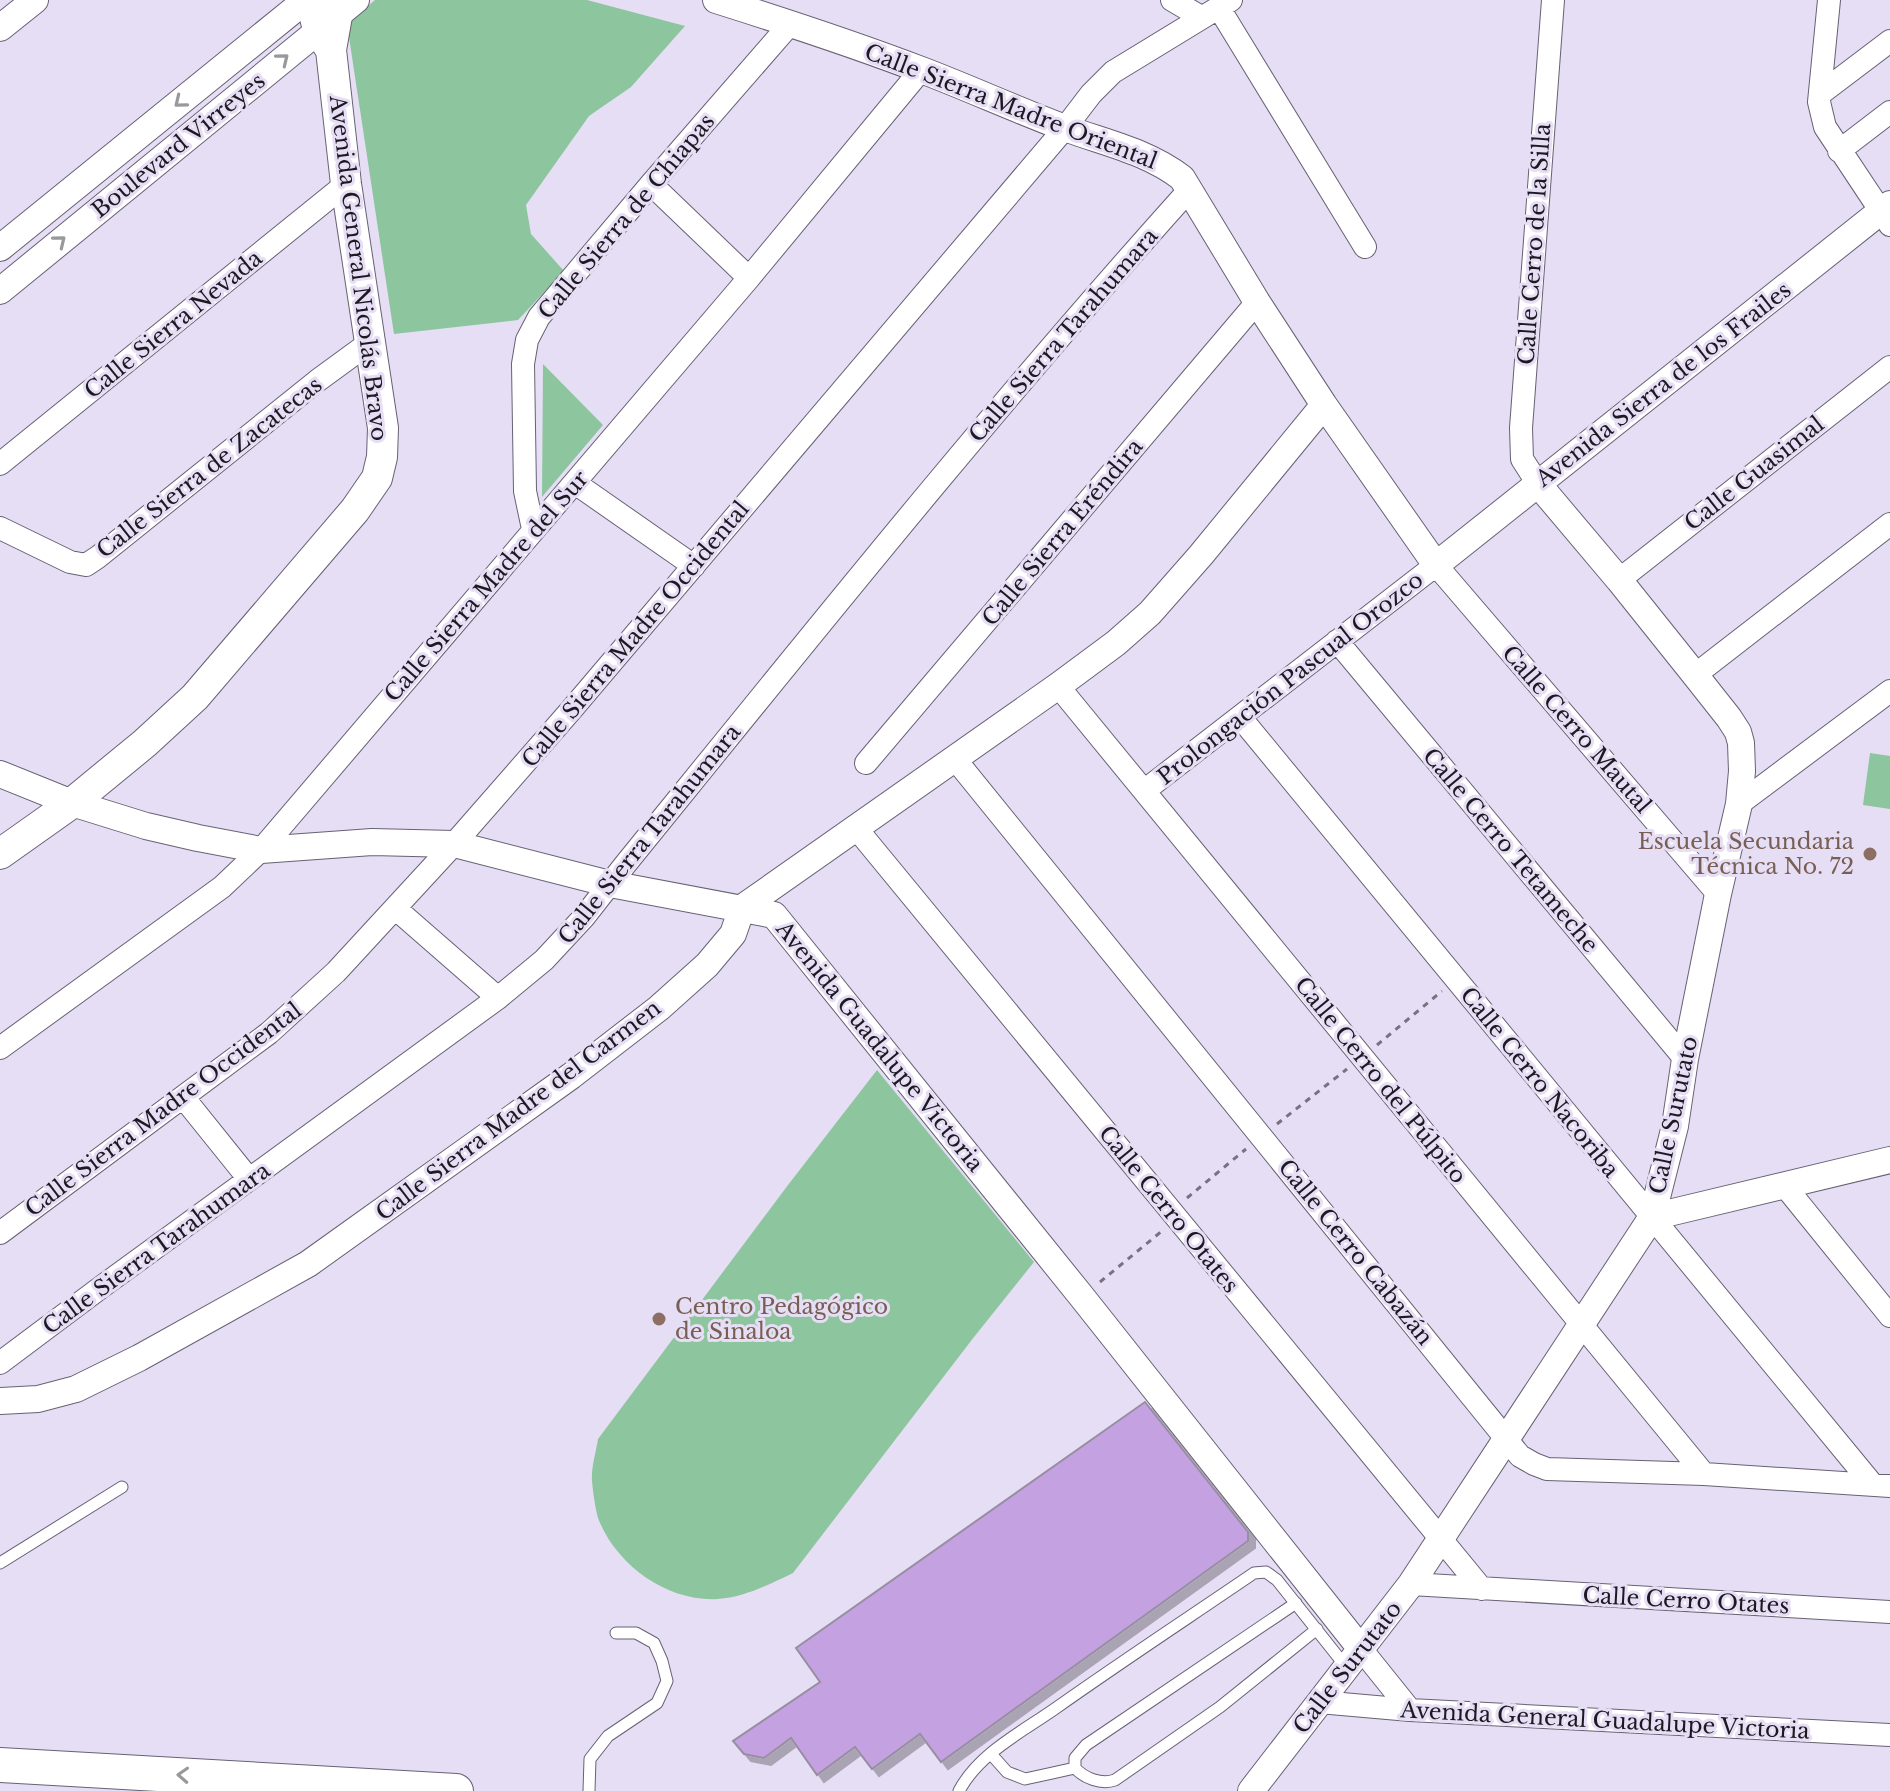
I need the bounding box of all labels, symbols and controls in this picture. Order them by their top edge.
street label: Calle Sierra Madre Oriental [861,38,1161,175]
one-way arrow [274,54,289,69]
street label: Boulevard Virreyes [86,67,270,224]
one-way arrow [175,92,189,107]
street label: Avenida General Nicolás Bravo [324,93,393,442]
street label: Calle Sierra de Chiapas [532,108,720,325]
street label: Calle Cerro de la Silla [1513,122,1556,366]
street label: Calle Sierra Tarahumara [963,222,1164,448]
one-way arrow [51,236,66,251]
street label: Calle Sierra Nevada [79,244,268,404]
street label: Avenida Sierra de los Frailes [1529,276,1796,493]
street label: Calle Sierra de Zacatecas [91,371,327,564]
street label: Calle Guasimal [1679,411,1829,536]
street label: Calle Sierra Eréndira [976,433,1149,631]
street label: Calle Sierra Madre del Sur [379,465,594,707]
street label: Calle Sierra Madre Occidental [516,496,755,773]
street label: Prolongación Pascual Orozco [1152,566,1429,791]
street label: Calle Cerro Mautal [1496,640,1657,819]
street label: Calle Sierra Tarahumara [553,719,747,949]
street label: Calle Cerro Tetameche [1417,743,1604,958]
place label: Escuela Secundaria Técnica No. 72 [1638,828,1855,880]
marker: Escuela Secundaria Técnica No. 72 [1861,845,1879,863]
street label: Avenida Guadalupe Victoria [770,915,989,1178]
street label: Calle Cerro del Púlpito [1289,972,1472,1189]
street label: Calle Cerro Nacoriba [1455,982,1625,1183]
street label: Calle Sierra Madre del Carmen [371,994,666,1226]
street label: Calle Sierra Madre Occidental [20,997,307,1222]
street label: Calle Surutato [1644,1034,1703,1196]
street label: Calle Cerro Otates [1093,1120,1244,1298]
street label: Calle Cerro Cabazán [1273,1154,1439,1350]
street label: Calle Sierra Tarahumara [37,1156,276,1340]
place label: Centro Pedagógico de Sinaloa [675,1293,888,1345]
marker: Centro Pedagógico de Sinaloa [650,1310,668,1328]
street label: Calle Cerro Otates [1582,1582,1790,1619]
street label: Calle Surutato [1287,1596,1407,1739]
street label: Avenida General Guadalupe Victoria [1399,1696,1811,1745]
one-way arrow [176,1767,189,1784]

